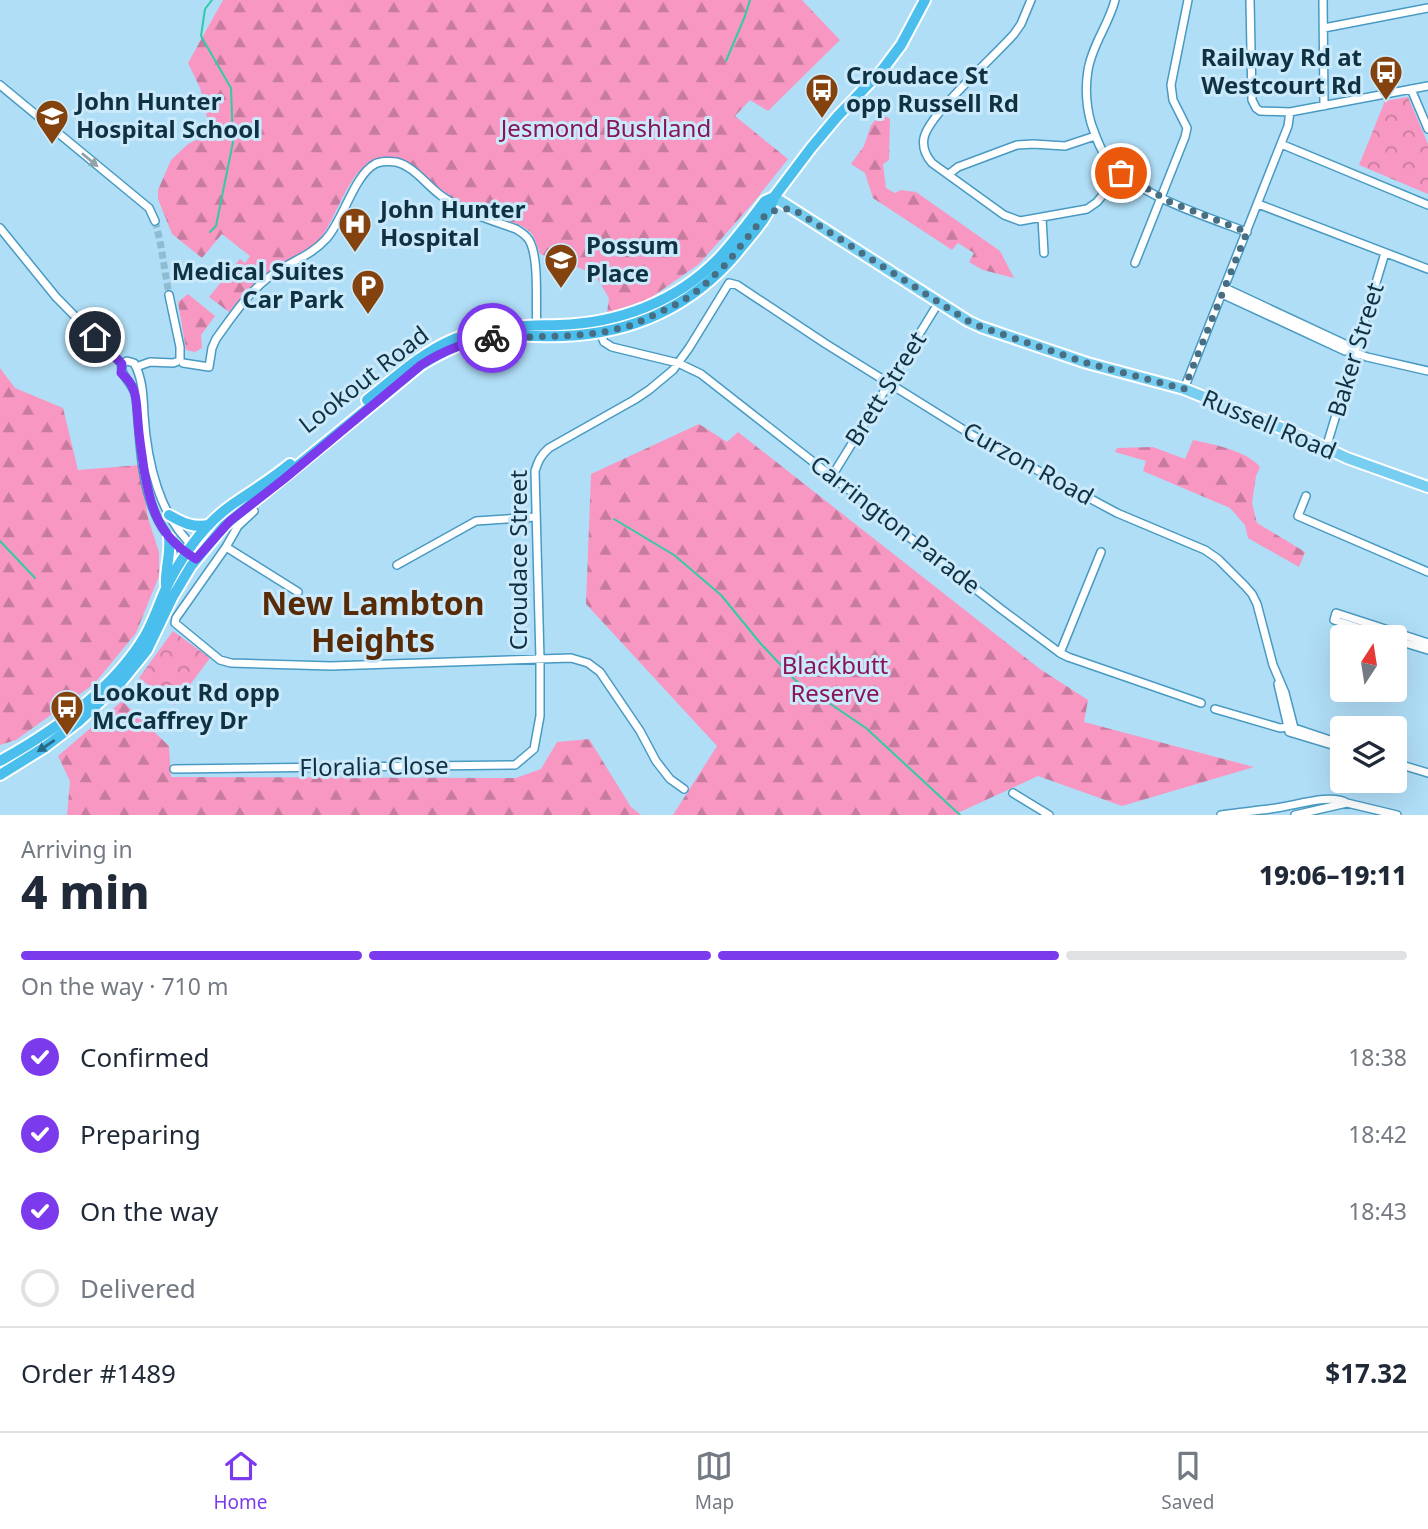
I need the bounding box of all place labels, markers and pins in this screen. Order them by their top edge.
place label: Railway Rd at Westcourt Rd [1201,40,1362,101]
bus stop icon: Railway Rd at Westcourt Rd [1367,53,1405,102]
place label: Croudace St opp Russell Rd [846,58,1019,119]
bus stop icon: Croudace St opp Russell Rd [803,71,841,120]
place label: John Hunter Hospital School [74,84,260,145]
school or university icon: John Hunter Hospital School [33,97,71,146]
pin [1091,143,1151,203]
place label: John Hunter Hospital [378,192,526,253]
hospital icon: John Hunter Hospital [336,205,374,254]
place label: Possum Place [586,228,679,289]
school or university icon: Possum Place [542,241,580,290]
place label: Medical Suites Car Park [172,254,344,315]
parking icon: Medical Suites Car Park [349,267,387,316]
pin [65,307,125,367]
place label: Lookout Rd opp McCaffrey Dr [92,675,280,736]
bus stop icon: Lookout Rd opp McCaffrey Dr [48,688,86,737]

